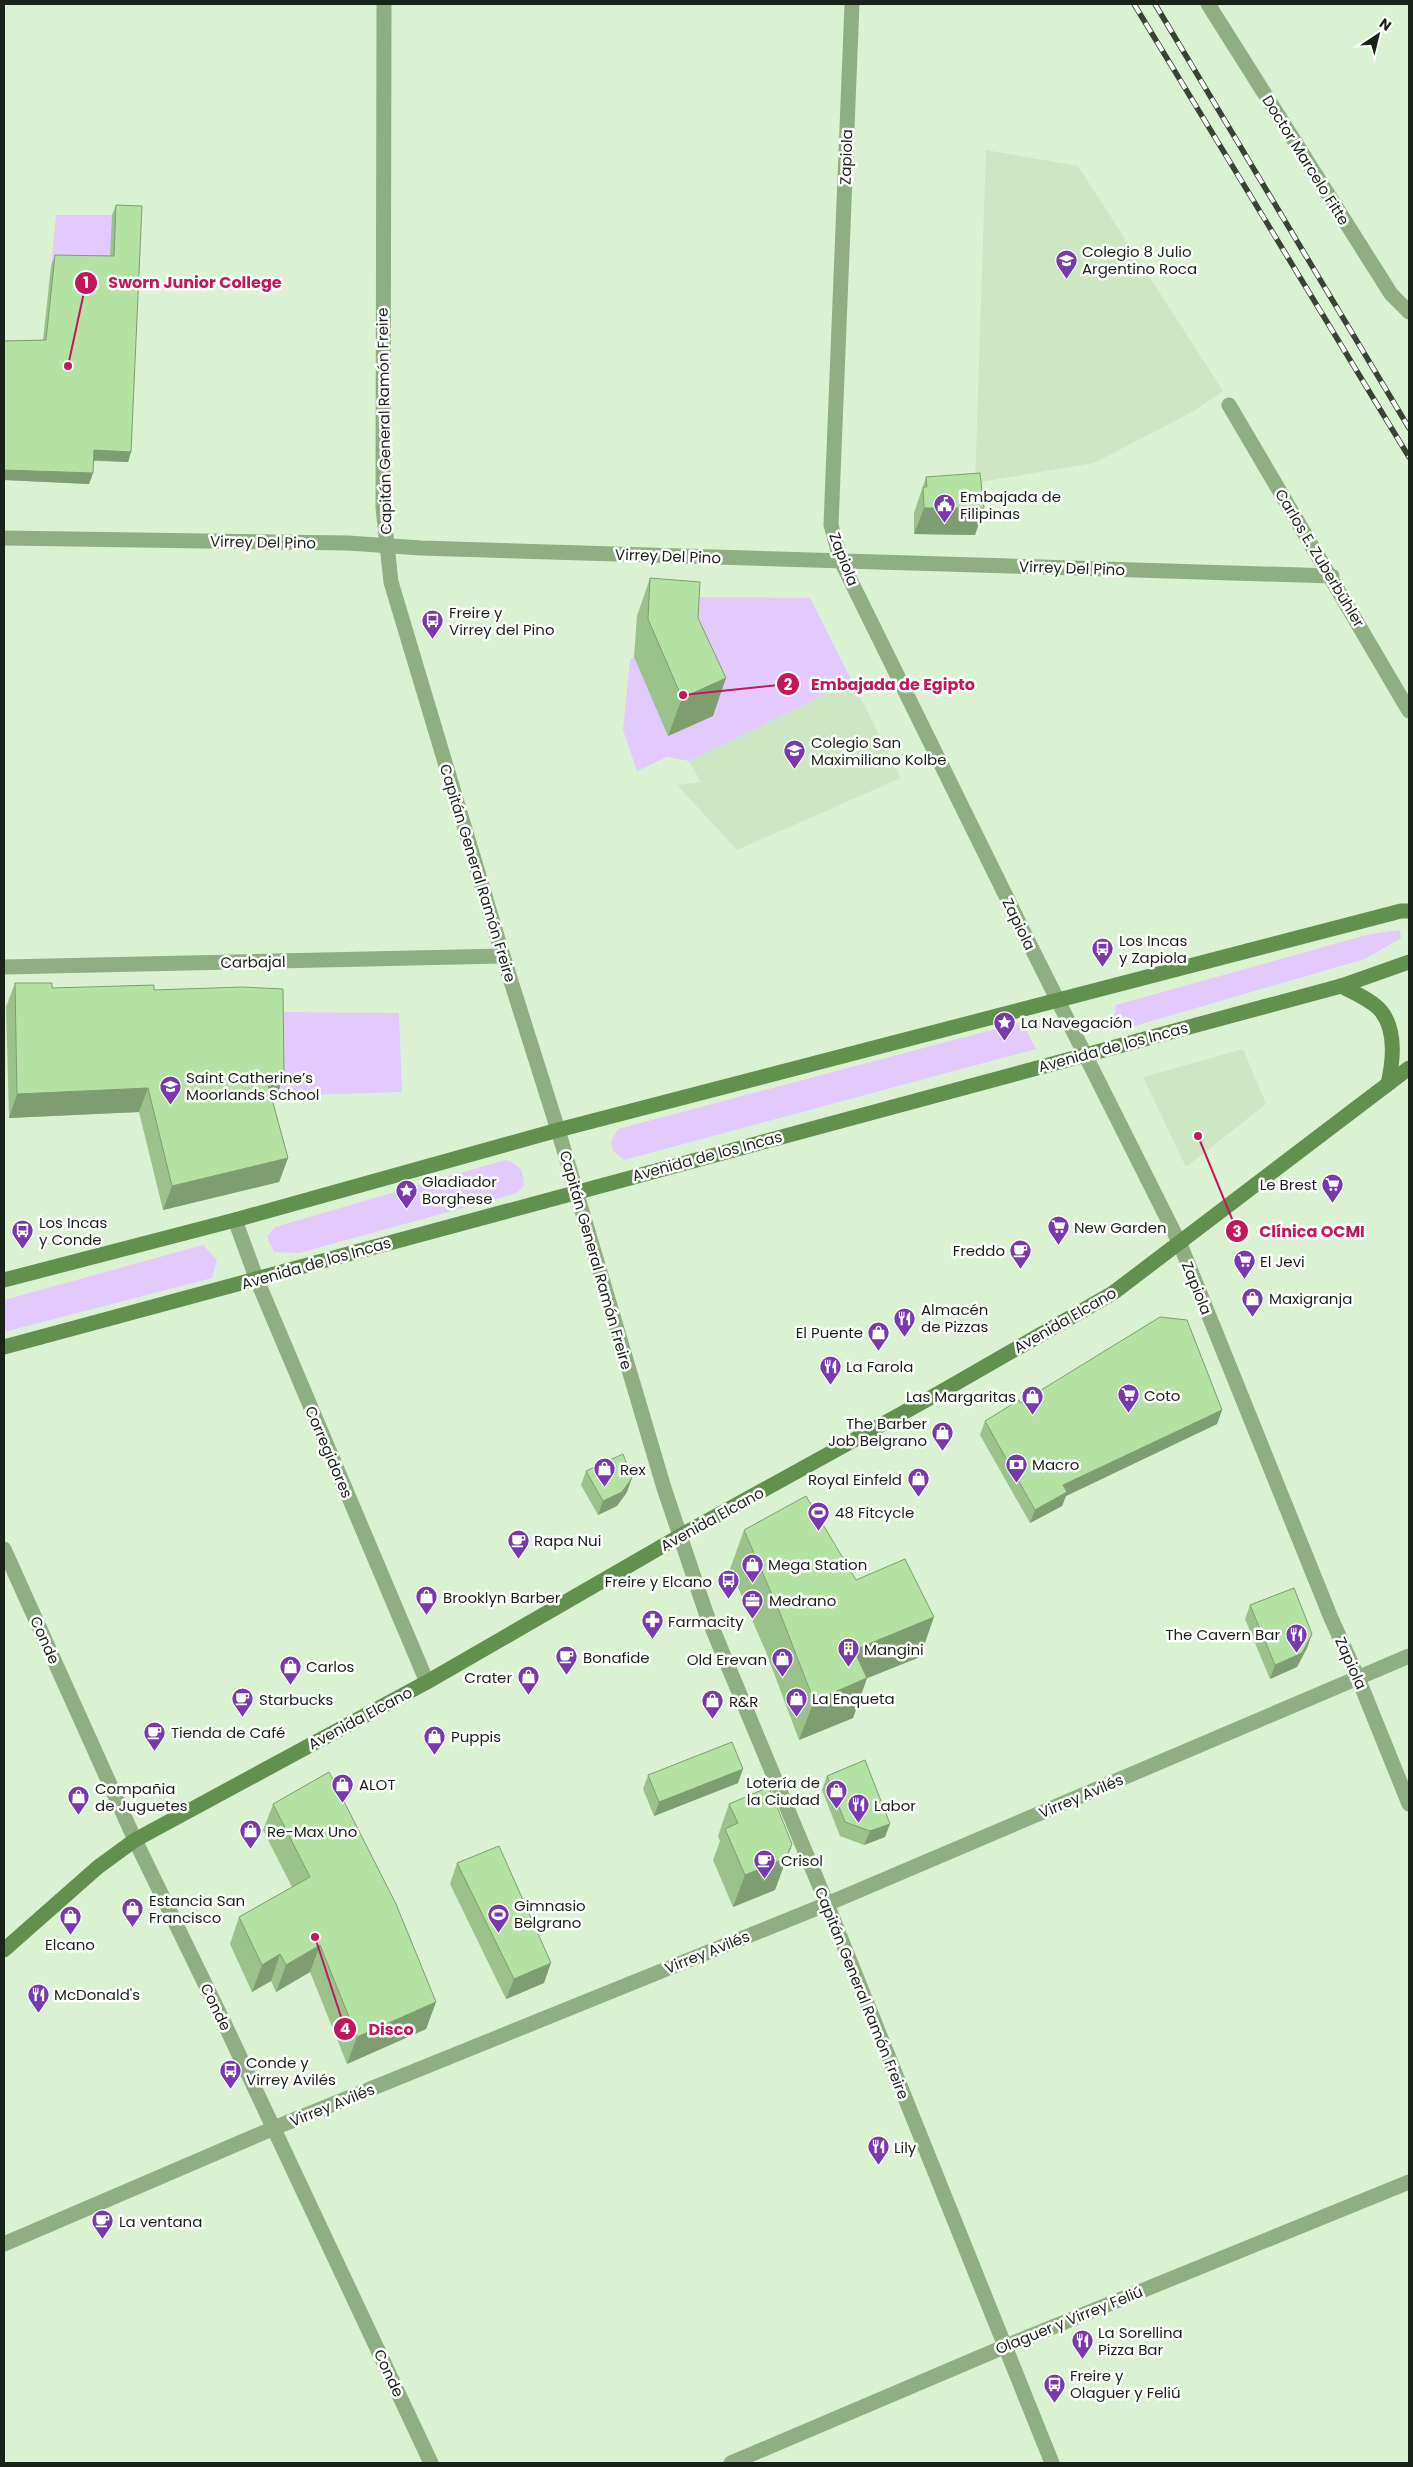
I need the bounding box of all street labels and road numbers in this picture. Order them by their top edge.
street label: Doctor Marcelo Fitte [1257,91,1355,229]
street label: Zapiola [835,129,857,185]
street label: Capitán General Ramón Freire [372,307,396,535]
street label: Carlos E. Zuberbühler [1270,485,1370,631]
street label: Zapiola [824,529,864,589]
street label: Virrey Del Pino [210,531,316,553]
street label: Virrey Del Pino [615,544,721,568]
street label: Virrey Del Pino [1019,556,1125,580]
street label: Capitán General Ramón Freire [435,761,521,985]
street label: Zapiola [997,894,1041,954]
street label: Carbajal [220,951,286,973]
street label: Avenida de los Incas [1036,1017,1190,1077]
street label: Avenida de los Incas [630,1126,784,1186]
street label: Capitán General Ramón Freire [555,1148,637,1372]
street label: Avenida de los Incas [239,1232,393,1294]
street label: Zapiola [1177,1258,1217,1318]
street label: Avenida Elcano [1010,1282,1120,1358]
street label: Corregidores [300,1403,358,1501]
street label: Avenida Elcano [657,1482,767,1556]
street label: Conde [25,1613,65,1667]
street label: Zapiola [1330,1633,1372,1693]
street label: Avenida Elcano [304,1682,416,1754]
street label: Virrey Avilés [1036,1769,1127,1823]
street label: Capitán General Ramón Freire [810,1884,914,2102]
street label: Virrey Avilés [661,1925,753,1979]
street label: Conde [196,1980,236,2034]
street label: Virrey Avilés [286,2078,378,2132]
street label: Olaguer y Virrey Feliú [992,2281,1146,2359]
street label: Conde [369,2346,409,2400]

